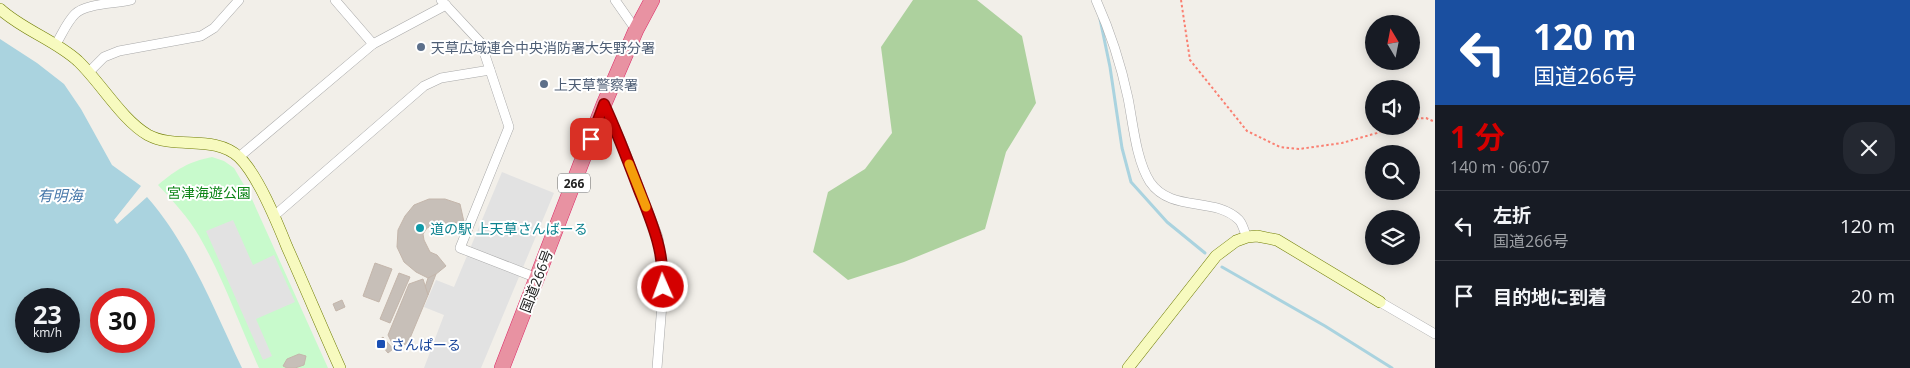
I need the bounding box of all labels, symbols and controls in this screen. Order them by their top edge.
text: 120 m [1533,13,1637,60]
north arrow [1365,15,1420,70]
map controls [1365,15,1420,265]
icon: left [1450,20,1515,85]
place label: 天草広域連合中央消防署大矢野分署 [431,38,655,57]
marker: 天草広域連合中央消防署大矢野分署 [415,41,427,53]
text: 国道266号 [1533,60,1637,90]
place label: 上天草警察署 [554,75,638,94]
marker: 上天草警察署 [538,78,550,90]
button: sound [1365,80,1420,135]
text: 1 分 [1450,116,1505,157]
pin [570,118,612,160]
button: close [1843,122,1895,174]
icon: arrive [577,125,605,153]
button: search [1365,145,1420,200]
text: 140 m · 06:07 [1450,156,1550,178]
road number: 266 [558,174,590,192]
park label: 宮津海遊公園 [167,183,251,202]
water label: 有明海 [37,185,84,205]
text: 左折 [1493,202,1531,228]
button: layers [1365,210,1420,265]
icon: left [1450,212,1478,240]
text: 120 m [1840,213,1895,239]
place label: 道の駅 上天草さんばーる [430,219,588,238]
marker: 道の駅 上天草さんばーる [414,222,426,234]
text: 国道266号 [1493,230,1568,252]
street label: 国道266号 [515,247,557,315]
position arrow [636,260,688,312]
icon: arrive [1450,282,1478,310]
text: 20 m [1851,283,1895,309]
text: 目的地に到着 [1493,284,1607,310]
speed limit sign: 30 [90,288,155,353]
text: 23 [33,297,62,331]
text: km/h [33,324,62,341]
place label: さんぱーる [391,335,461,354]
marker: さんぱーる [375,338,387,350]

